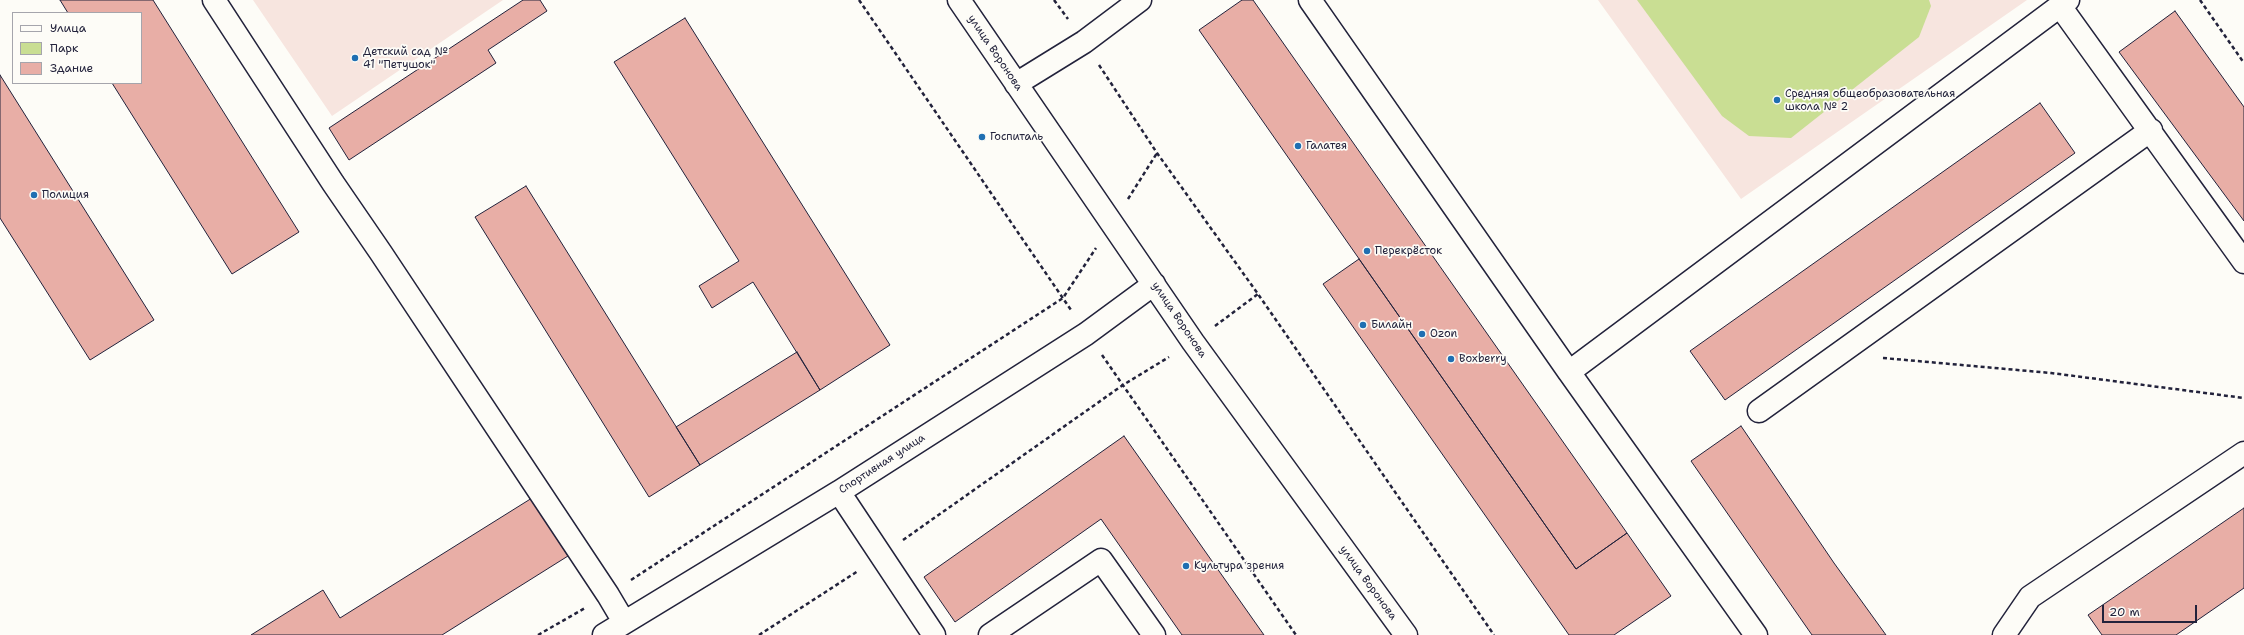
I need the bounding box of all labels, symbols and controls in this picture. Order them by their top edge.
legend [12,12,142,84]
street label: улица Воронова [965,13,1025,93]
text: Улица [50,20,86,36]
text: Парк [50,40,78,56]
place label: Детский сад № 41 "Петушок" [363,45,448,71]
marker: Детский сад № 41 "Петушок" [350,53,360,63]
text: Здание [50,60,93,76]
place label: Средняя общеобразовательная школа № 2 [1785,87,1955,113]
marker: Средняя общеобразовательная школа № 2 [1772,95,1782,105]
place label: Госпиталь [990,130,1043,144]
marker: Госпиталь [977,132,987,142]
place label: Галатея [1306,139,1347,153]
marker: Галатея [1293,141,1303,151]
place label: Полиция [42,188,89,202]
marker: Полиция [29,190,39,200]
place label: Перекрёсток [1375,244,1442,258]
marker: Перекрёсток [1362,246,1372,256]
street label: улица Воронова [1149,280,1209,360]
place label: Билайн [1371,318,1412,332]
marker: Билайн [1358,320,1368,330]
place label: Ozon [1430,327,1457,341]
marker: Ozon [1417,329,1427,339]
place label: Boxberry [1459,352,1506,366]
marker: Boxberry [1446,354,1456,364]
street label: Спортивная улица [836,431,928,497]
street label: улица Воронова [1337,543,1399,623]
place label: Культура зрения [1194,559,1284,573]
marker: Культура зрения [1181,561,1191,571]
scale bar [2104,597,2199,623]
text: 20 m [2109,604,2140,620]

